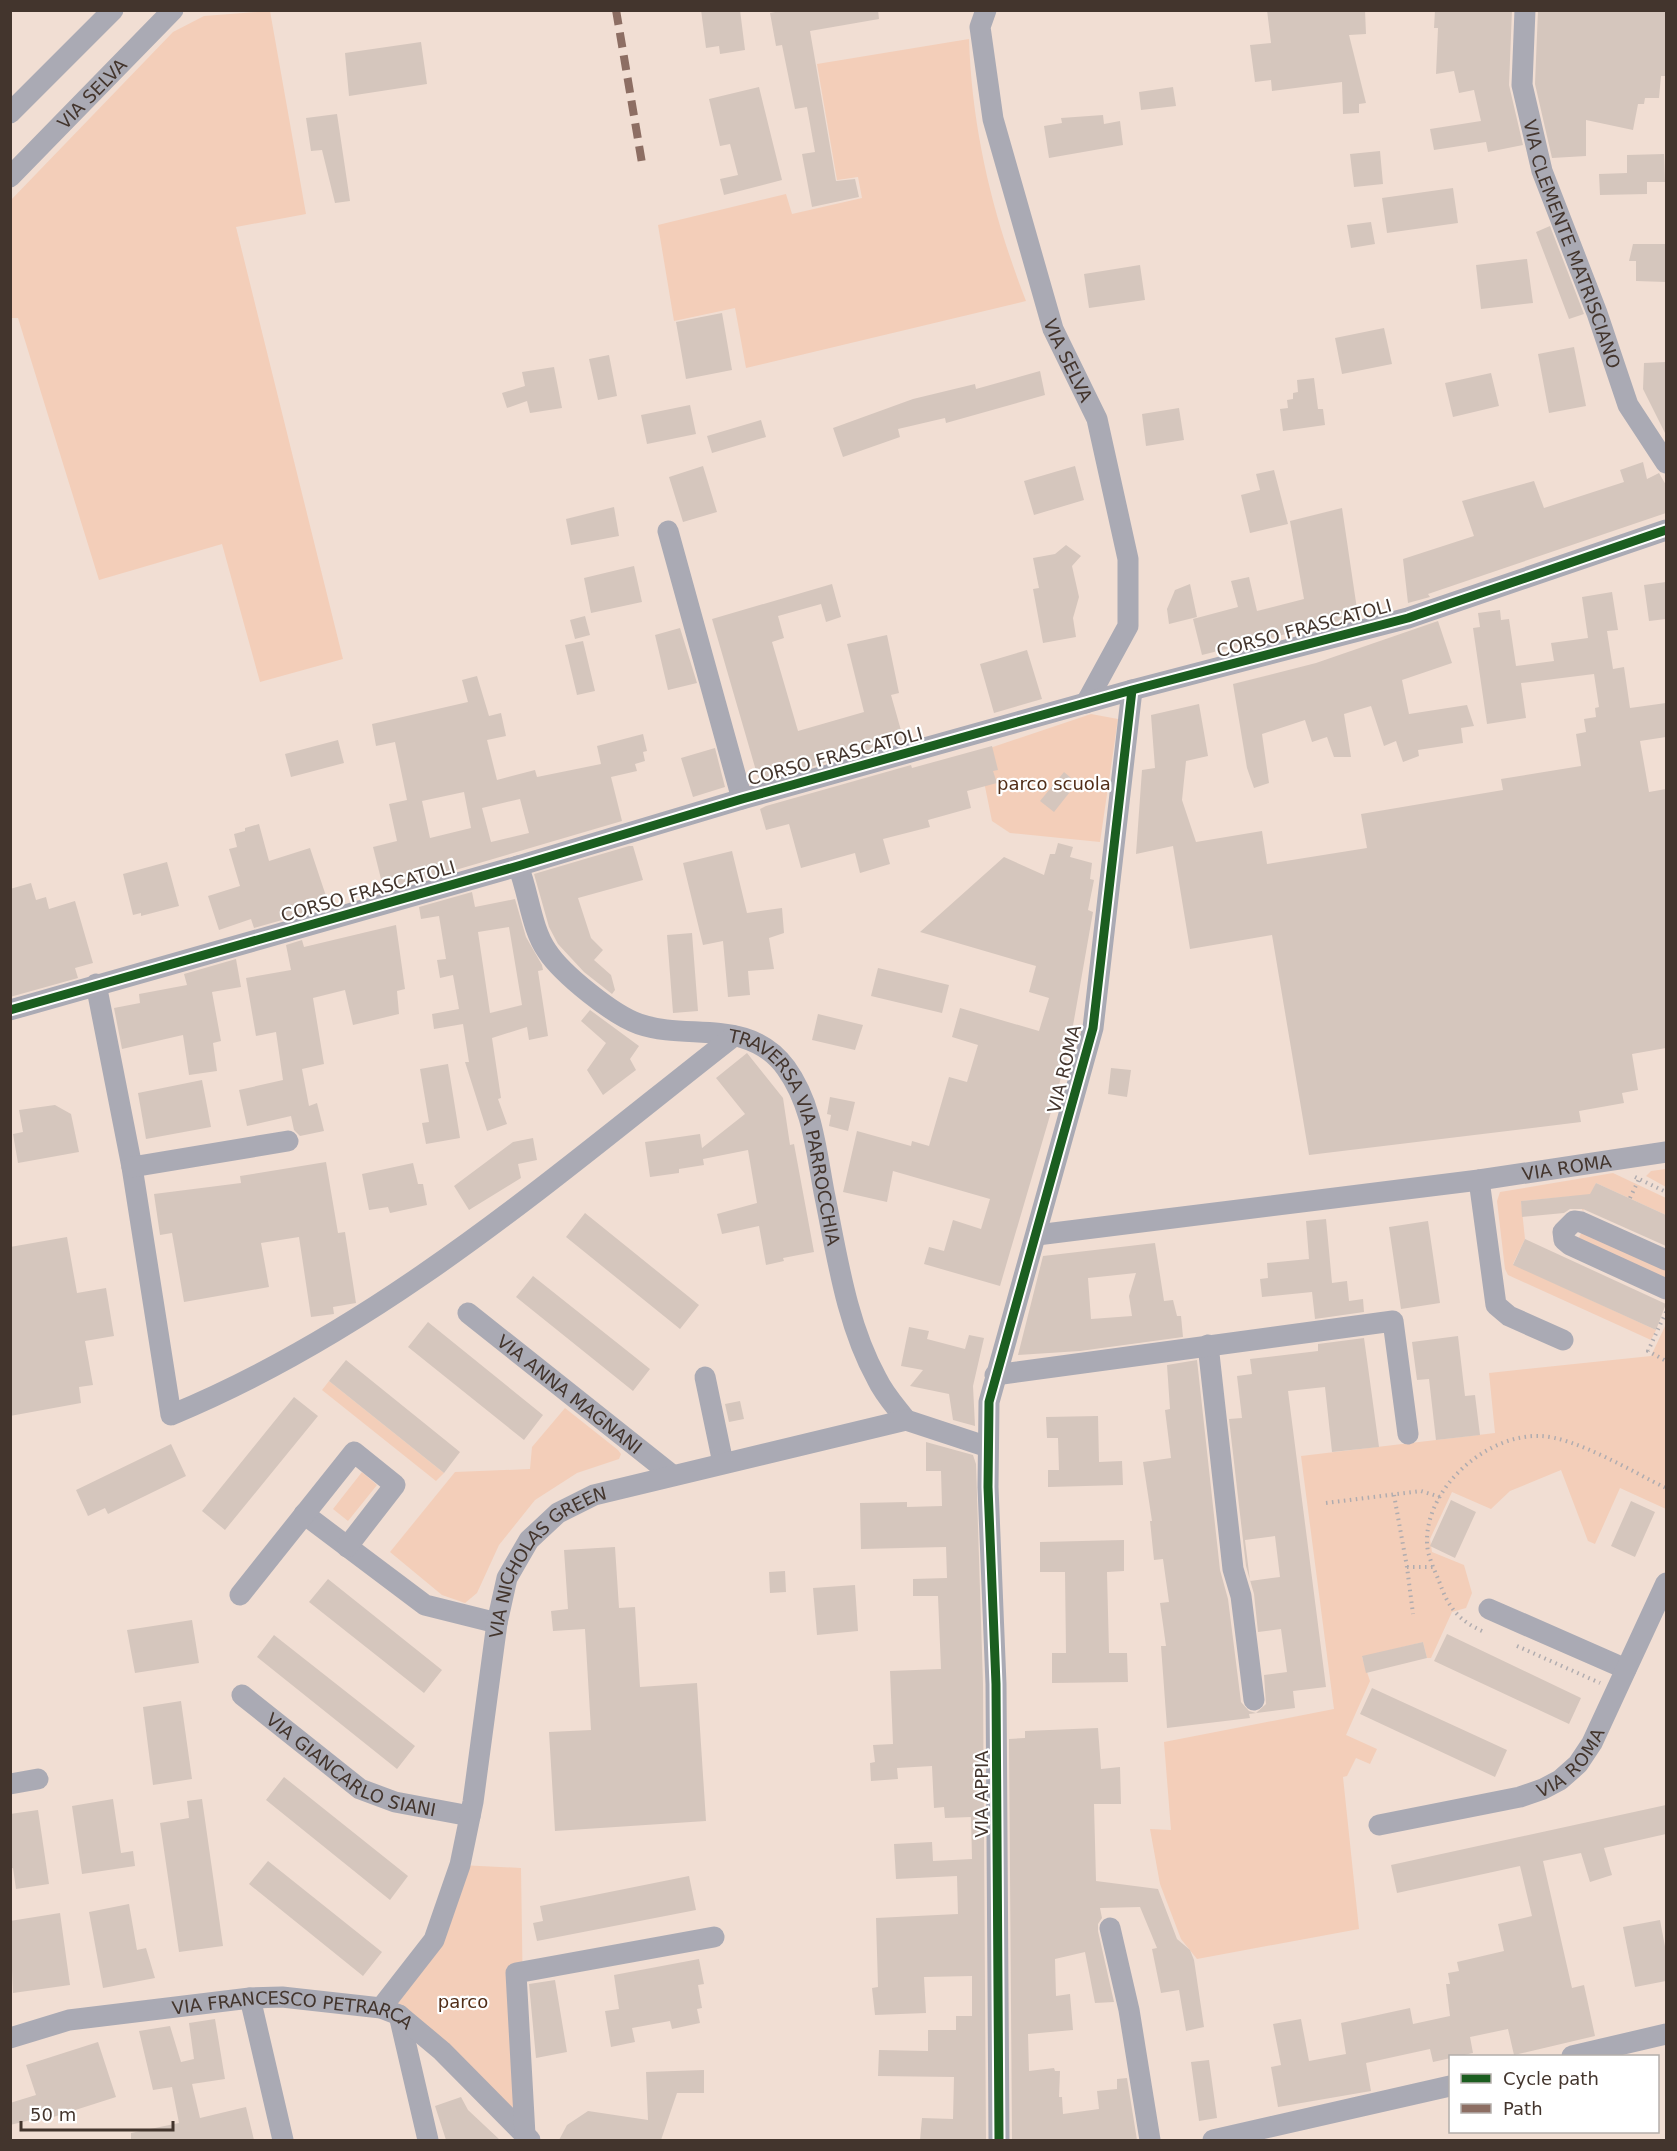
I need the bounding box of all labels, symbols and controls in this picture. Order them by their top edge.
street label: VIA SELVA [53,53,131,133]
street label: VIA CLEMENTE MATRISCIANO [1520,117,1625,371]
street label: VIA SELVA [1040,316,1098,406]
street label: CORSO FRASCATOLI [1214,595,1394,661]
street label: CORSO FRASCATOLI [745,723,925,789]
park label: parco scuola [997,773,1111,794]
street label: CORSO FRASCATOLI [278,856,458,926]
street label: VIA ROMA [1043,1022,1085,1115]
street label: TRAVERSA VIA PARROCCHIA [726,1024,845,1248]
street label: VIA ROMA [1520,1150,1613,1184]
street label: VIA ANNA MAGNANI [493,1330,646,1458]
street label: VIA NICHOLAS GREEN [485,1482,608,1639]
street label: VIA GIANCARLO SIANI [262,1708,438,1820]
street label: VIA ROMA [1534,1724,1608,1801]
street label: VIA APPIA [971,1750,992,1838]
street label: VIA FRANCESCO PETRARCA [171,1986,418,2034]
park label: parco [438,1991,488,2012]
legend [1449,2055,1659,2133]
text: Cycle path [1503,2068,1599,2089]
scale bar [21,2094,172,2132]
text: Path [1503,2098,1543,2119]
text: 50 m [30,2104,76,2125]

